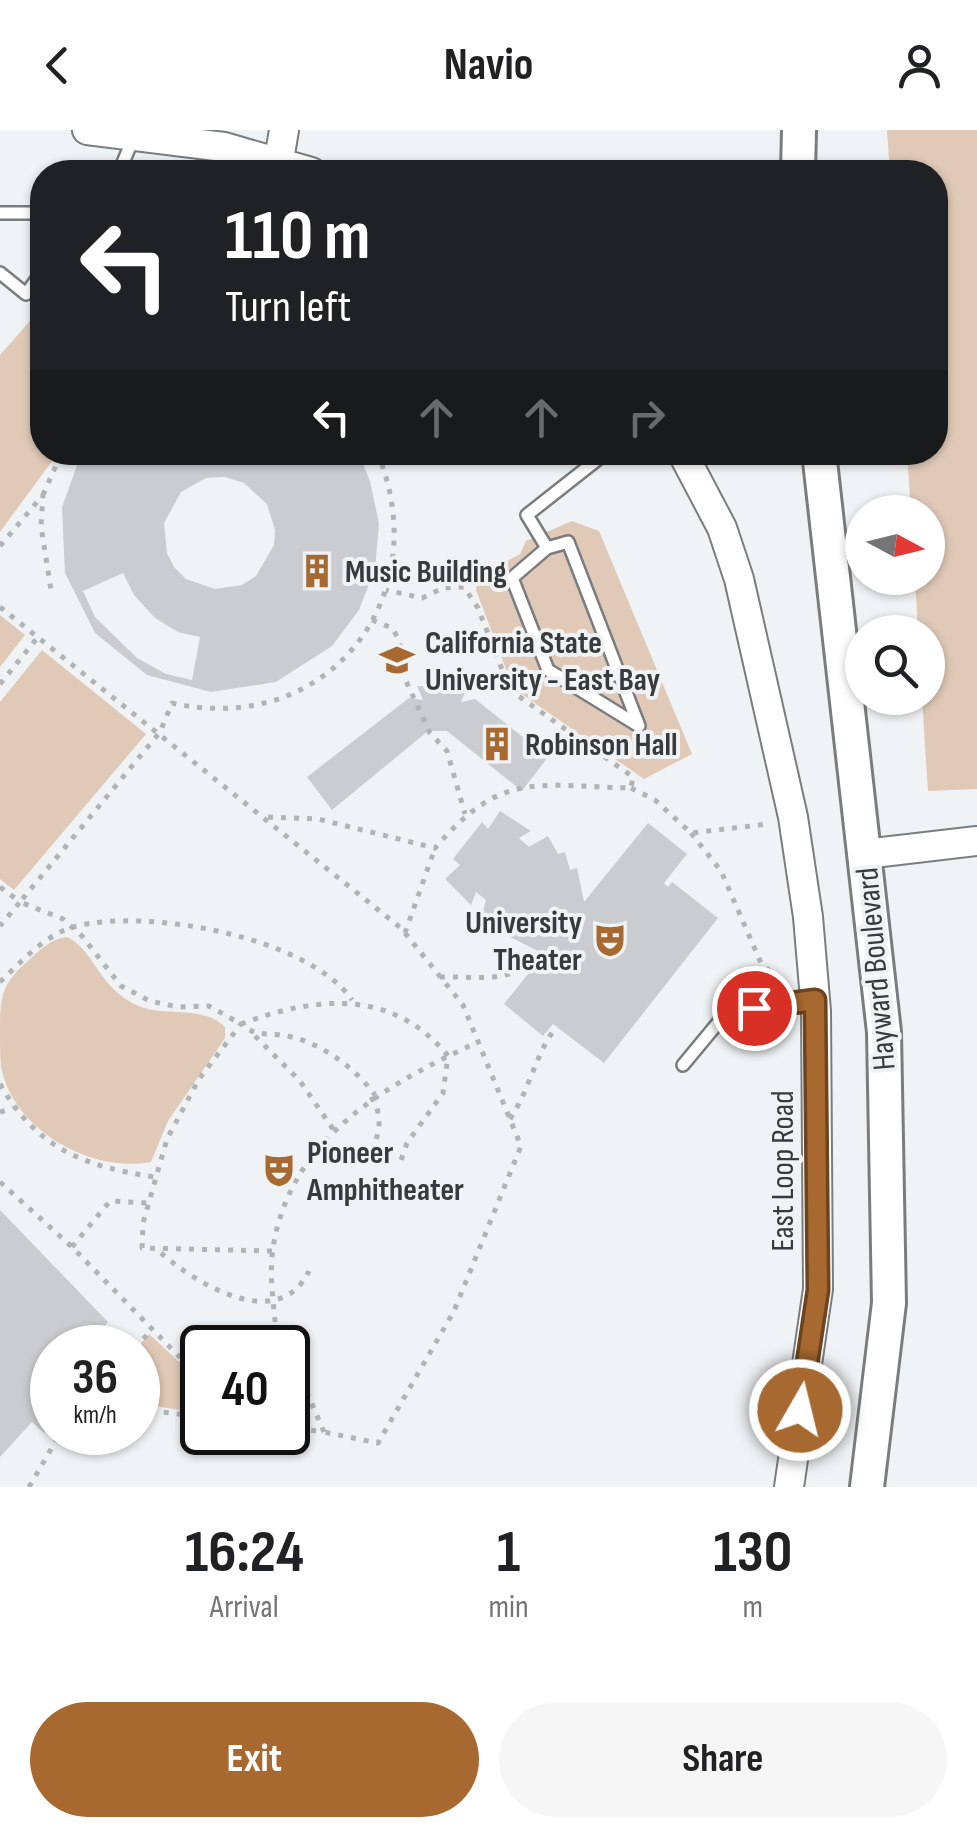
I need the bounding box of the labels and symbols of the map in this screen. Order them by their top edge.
north arrow [845,495,945,595]
building icon: Music Building [298,552,336,590]
place label: Music Building [345,553,507,592]
place label: California State University - East Bay [425,624,660,700]
school or university icon: California State University - East Bay [378,641,416,679]
building icon: Robinson Hall [478,725,516,763]
place label: Robinson Hall [525,726,678,765]
street label: Hayward Boulevard [848,866,905,1072]
place label: University Theater [465,904,582,980]
theatre icon: University Theater [591,921,629,959]
pin [712,966,797,1051]
street label: East Loop Road [764,1090,803,1252]
place label: Pioneer Amphitheater [306,1134,464,1210]
theatre icon: Pioneer Amphitheater [260,1151,298,1189]
speed limit sign: 40 [180,1325,310,1455]
position arrow [748,1358,852,1462]

